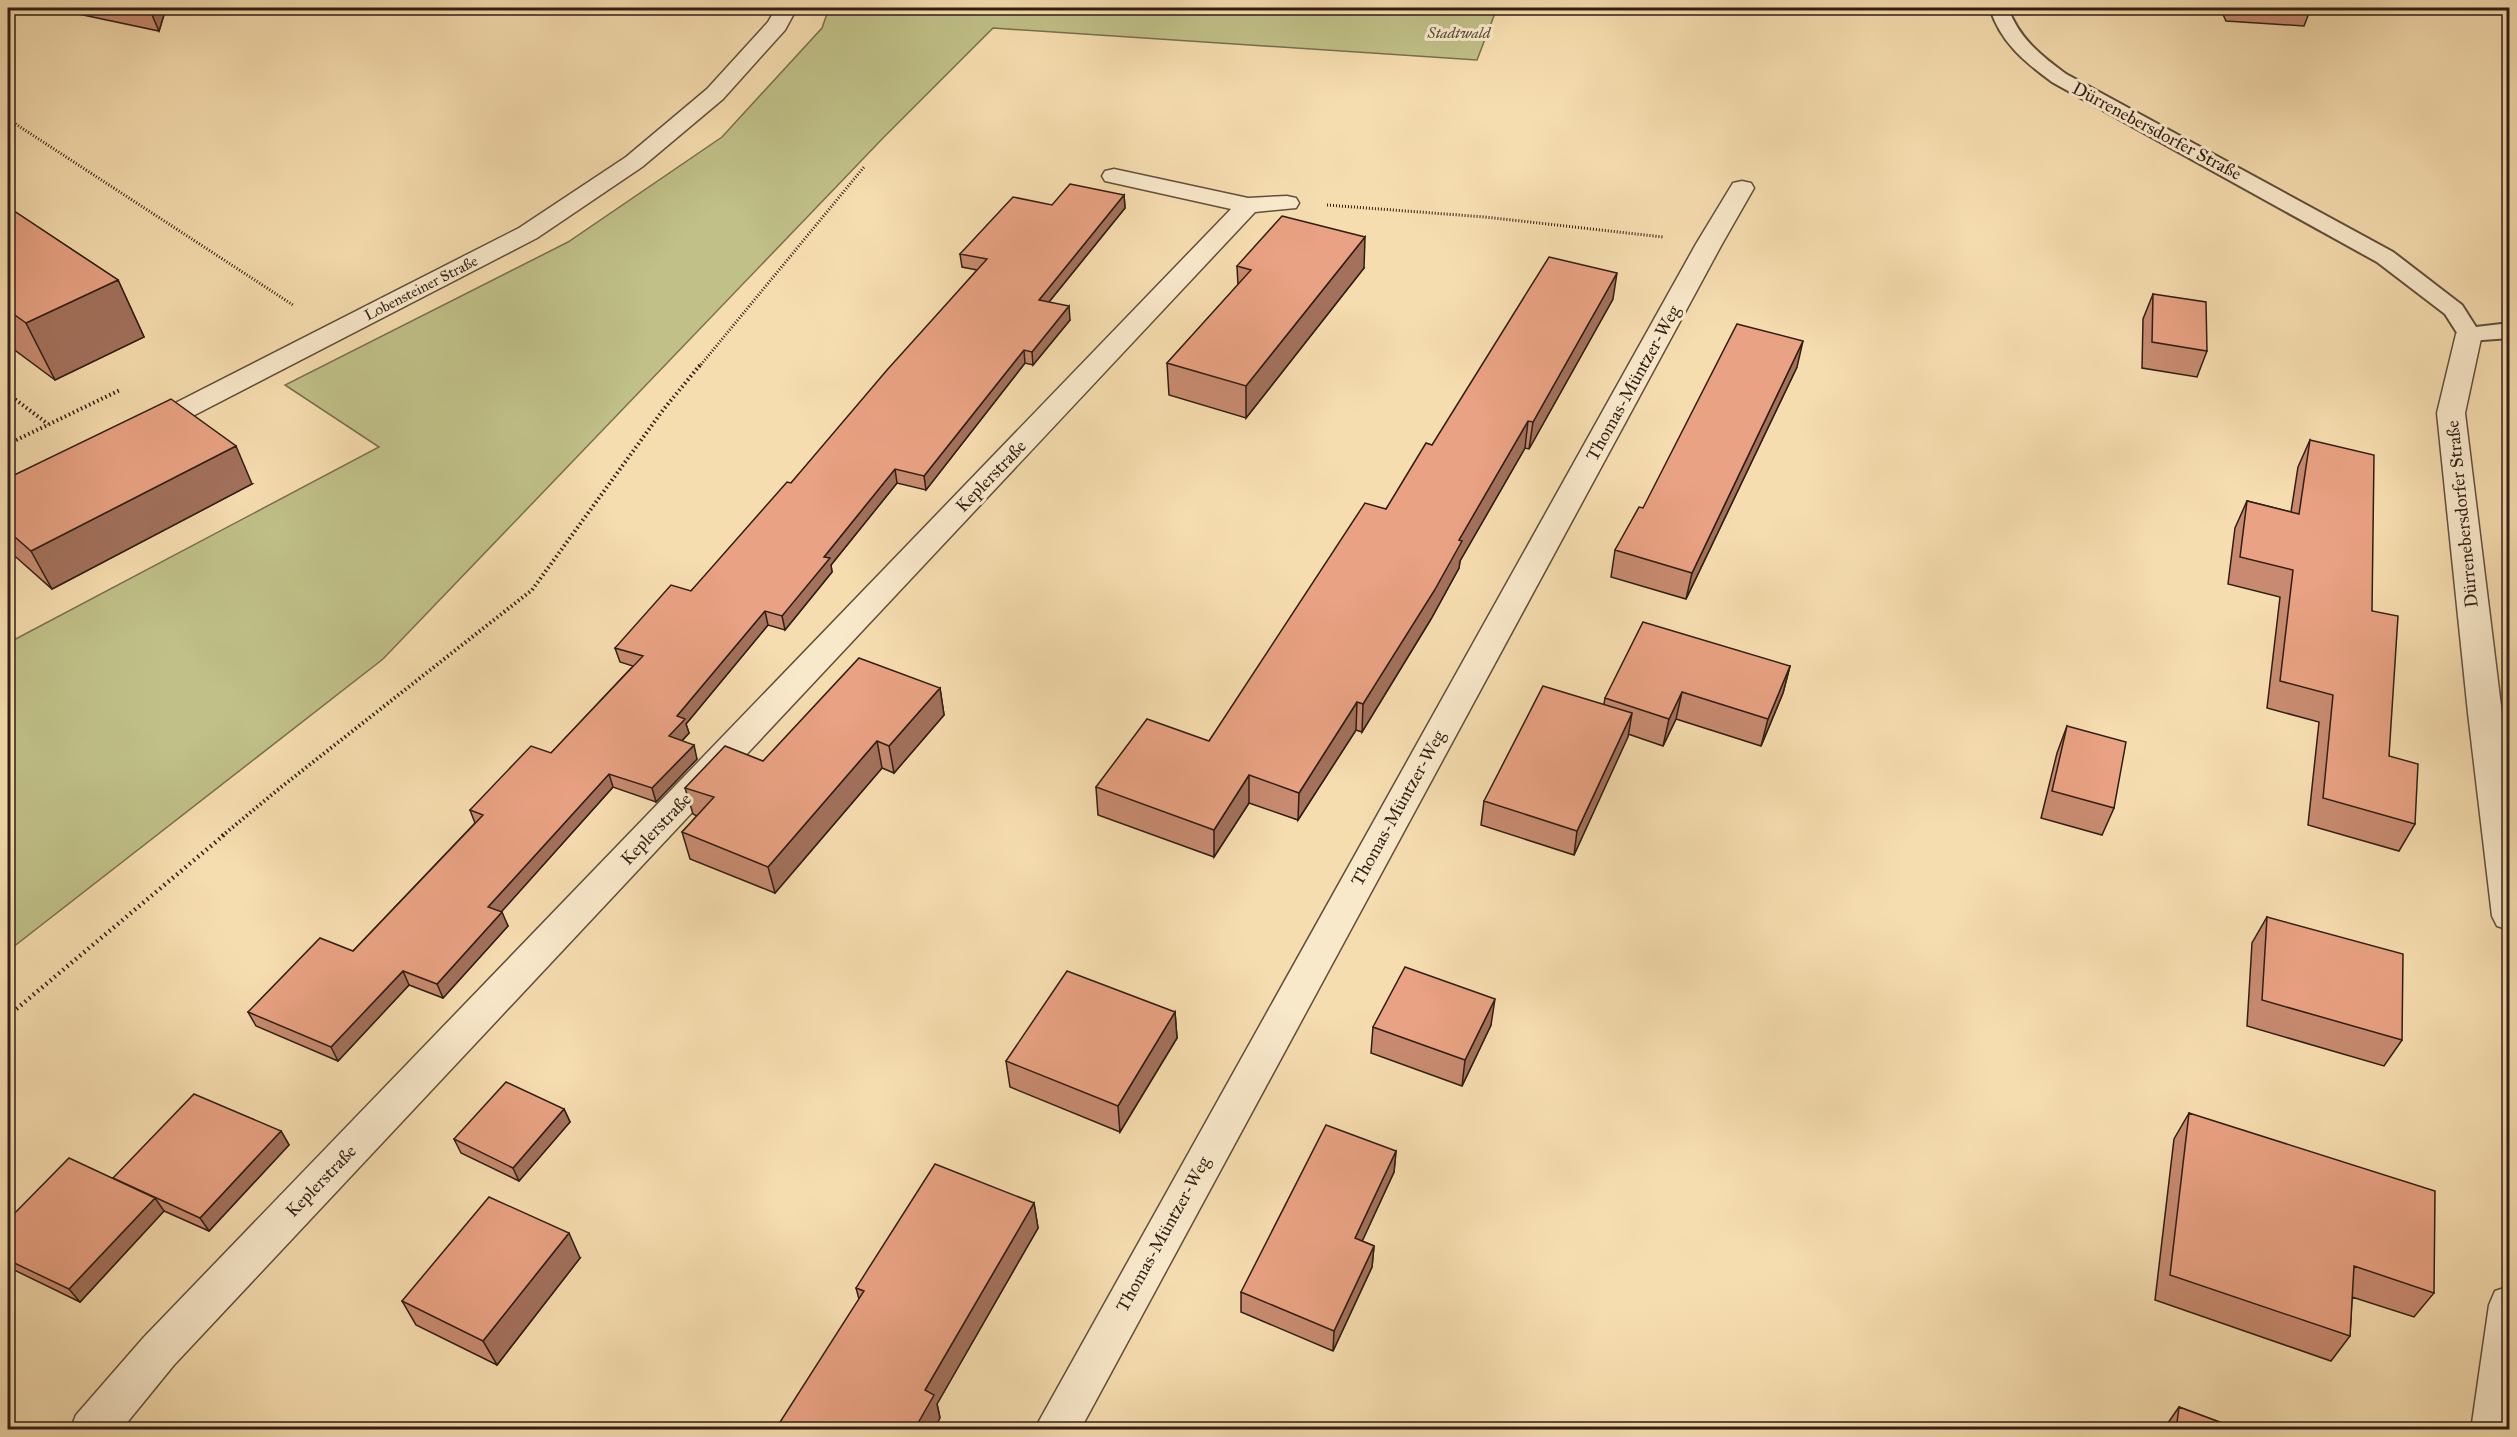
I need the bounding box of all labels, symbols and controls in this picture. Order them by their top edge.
park label: Stadtwald [1427,24,1492,42]
street label: Dürrenebersdorfer Straße [2069,77,2245,185]
street label: Lobensteiner Straße [361,252,481,324]
street label: Thomas-Müntzer-Weg [1581,301,1686,465]
street label: Dürrenebersdorfer Straße [2441,419,2483,609]
street label: Keplerstraße [951,435,1031,517]
street label: Thomas-Müntzer-Weg [1346,726,1451,890]
street label: Keplerstraße [616,788,696,870]
street label: Keplerstraße [281,1140,361,1222]
street label: Thomas-Müntzer-Weg [1111,1152,1216,1316]

